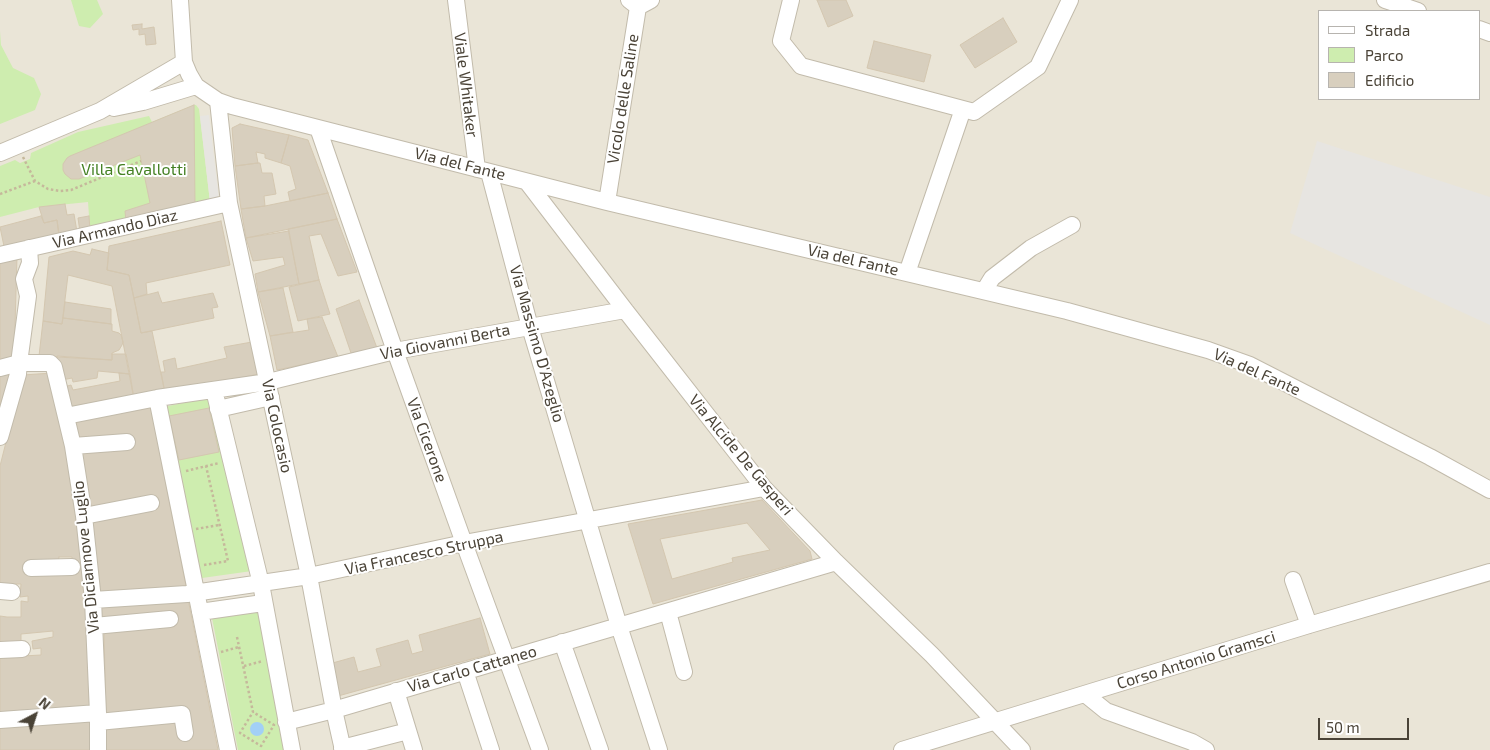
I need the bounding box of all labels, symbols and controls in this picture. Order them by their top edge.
legend [1318,10,1480,100]
text: Strada [1365,21,1410,39]
street label: Viale Whitaker [450,31,482,139]
street label: Vicolo delle Saline [603,32,643,166]
text: Parco [1365,46,1404,64]
text: Edificio [1365,71,1414,89]
street label: Via del Fante [412,143,508,185]
park label: Villa Cavallotti [81,160,187,180]
street label: Via Armando Diaz [51,205,179,253]
street label: Via del Fante [805,240,901,280]
street label: Via Massimo D'Azeglio [505,263,569,425]
street label: Via Giovanni Berta [378,320,512,364]
street label: Via del Fante [1211,344,1303,400]
street label: Via Colocasio [258,377,296,475]
street label: Via Alcide De Gasperi [685,391,797,519]
street label: Via Cicerone [403,395,451,485]
street label: Via Diciannove Luglio [68,480,104,634]
street label: Via Francesco Struppa [343,527,505,579]
street label: Corso Antonio Gramsci [1114,627,1278,693]
street label: Via Carlo Cattaneo [405,641,539,697]
north arrow [10,690,60,740]
text: N [36,693,54,713]
scale bar [1320,708,1411,740]
text: 50 m [1326,718,1360,736]

